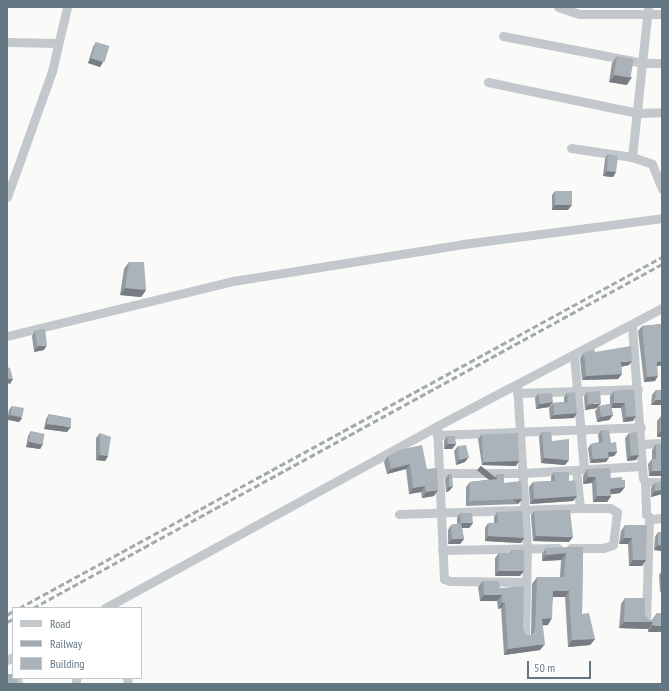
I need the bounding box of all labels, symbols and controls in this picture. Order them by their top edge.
legend [12,607,142,679]
text: Road [50,616,70,631]
text: Railway [50,636,82,651]
scale bar [529,653,593,679]
text: Building [50,656,85,671]
text: 50 m [534,660,555,675]

